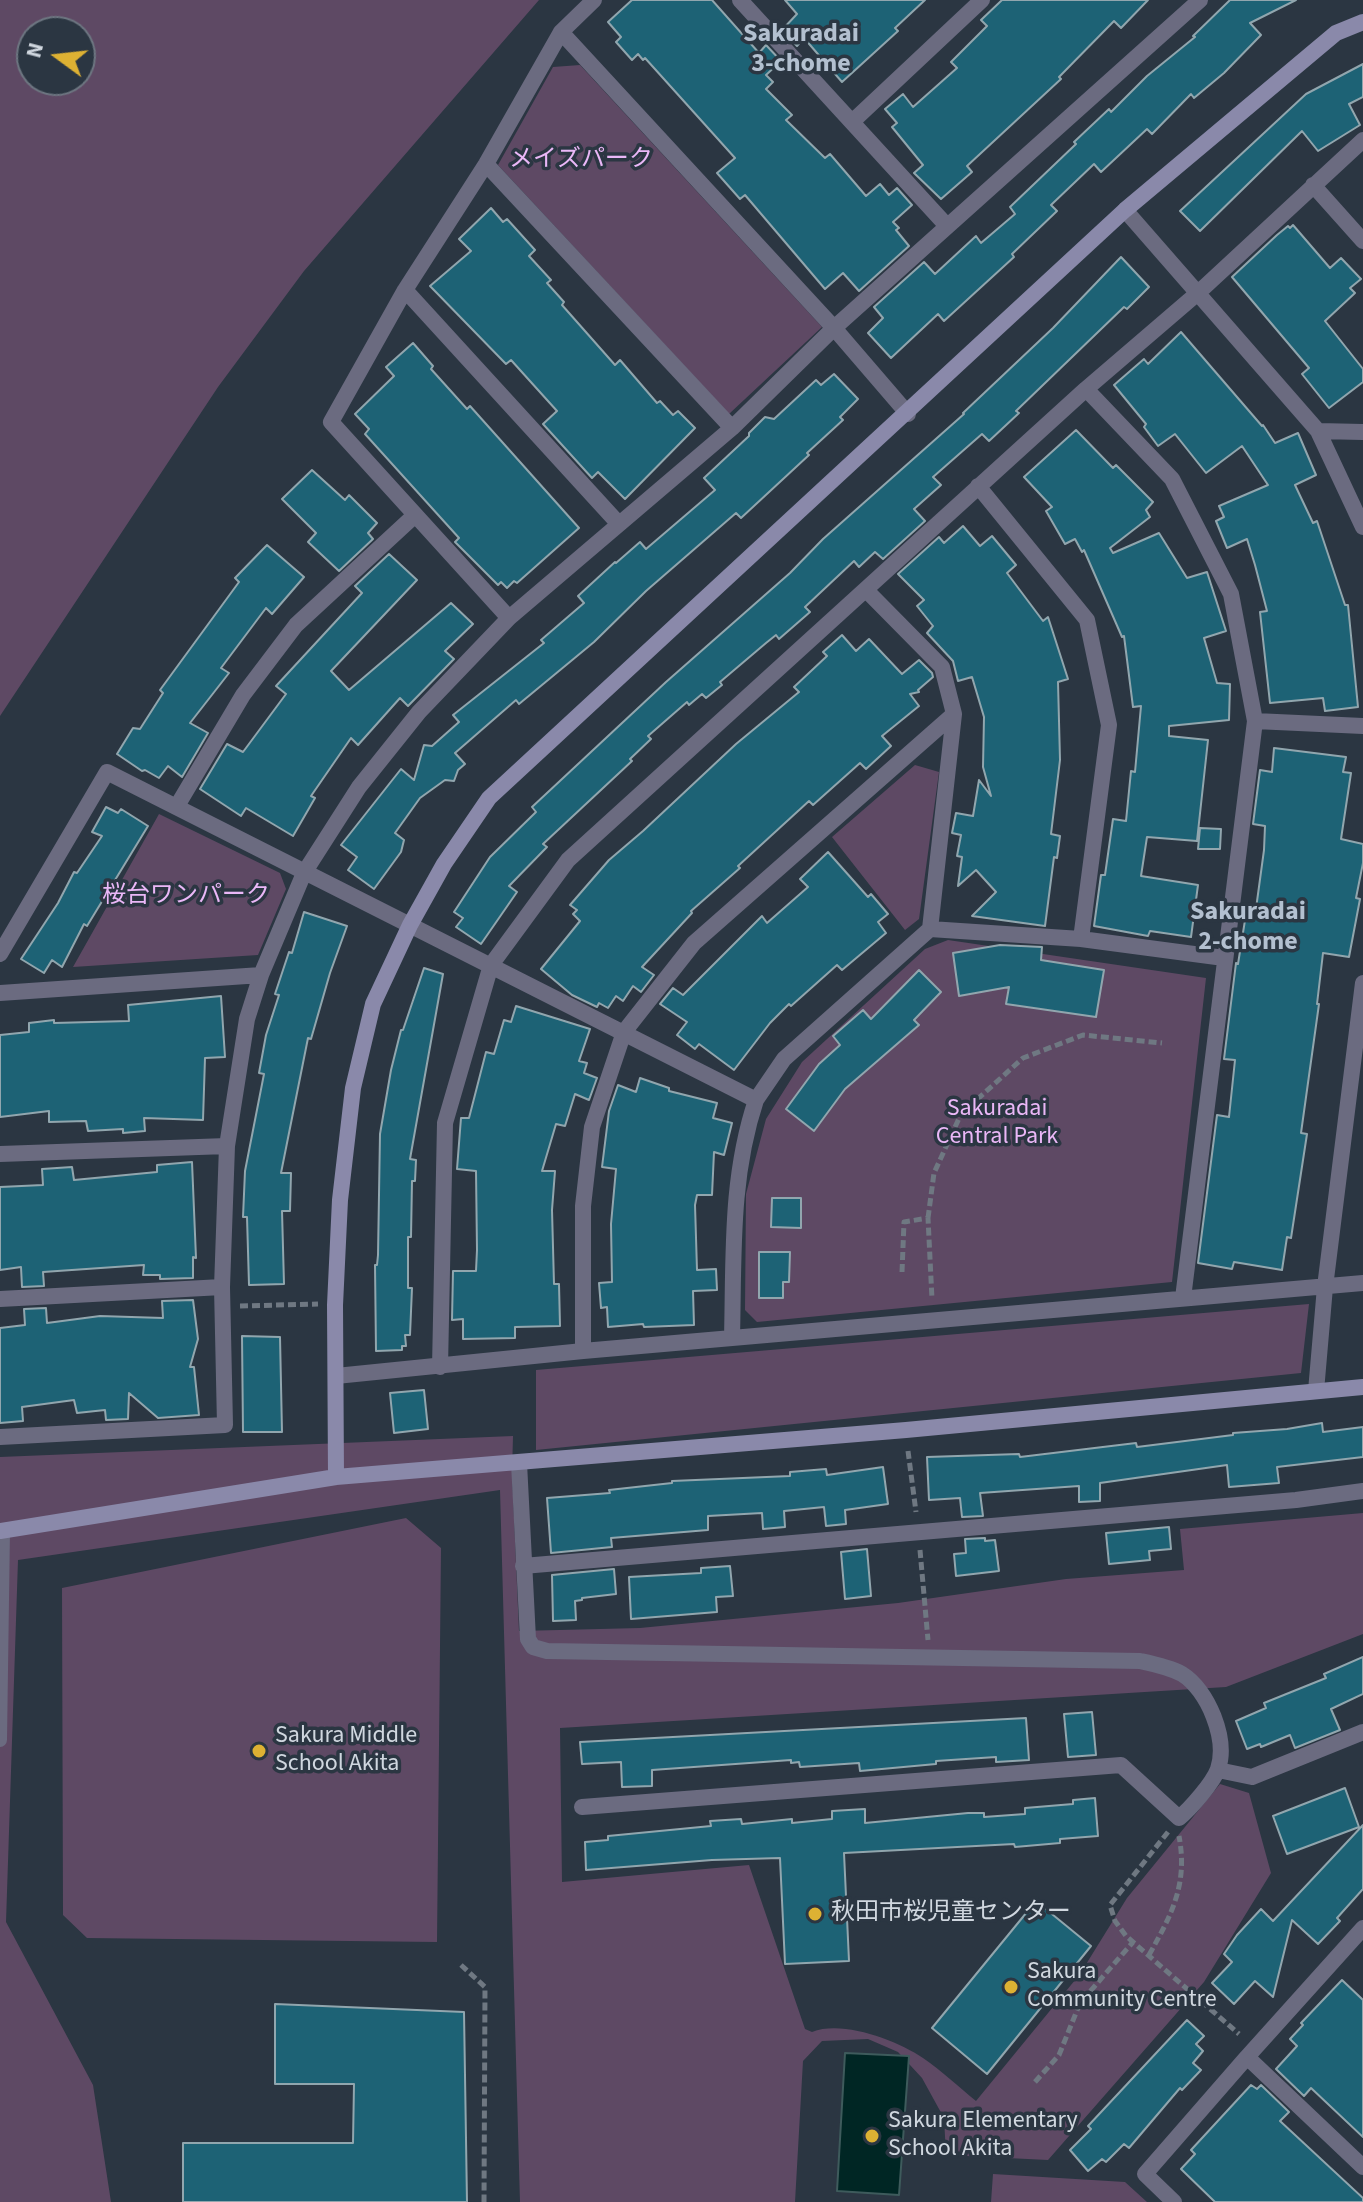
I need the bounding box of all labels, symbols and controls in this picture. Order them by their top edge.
north arrow [16,16,96,96]
district label: Sakuradai 3-chome [743,19,859,80]
text: N [17,39,52,62]
park label: メイズパーク [509,147,653,175]
park label: 桜台ワンパーク [102,883,270,911]
district label: Sakuradai 2-chome [1190,897,1306,958]
park label: Sakuradai Central Park [936,1096,1058,1152]
place label: Sakura Middle School Akita [275,1723,417,1779]
marker: Sakura Middle School Akita [250,1742,268,1760]
place label: 秋田市桜児童センター [831,1900,1071,1928]
marker: 秋田市桜児童センター [806,1905,824,1923]
place label: Sakura Community Centre [1027,1959,1217,2015]
marker: Sakura Community Centre [1002,1978,1020,1996]
place label: Sakura Elementary School Akita [888,2108,1078,2164]
marker: Sakura Elementary School Akita [863,2127,881,2145]

